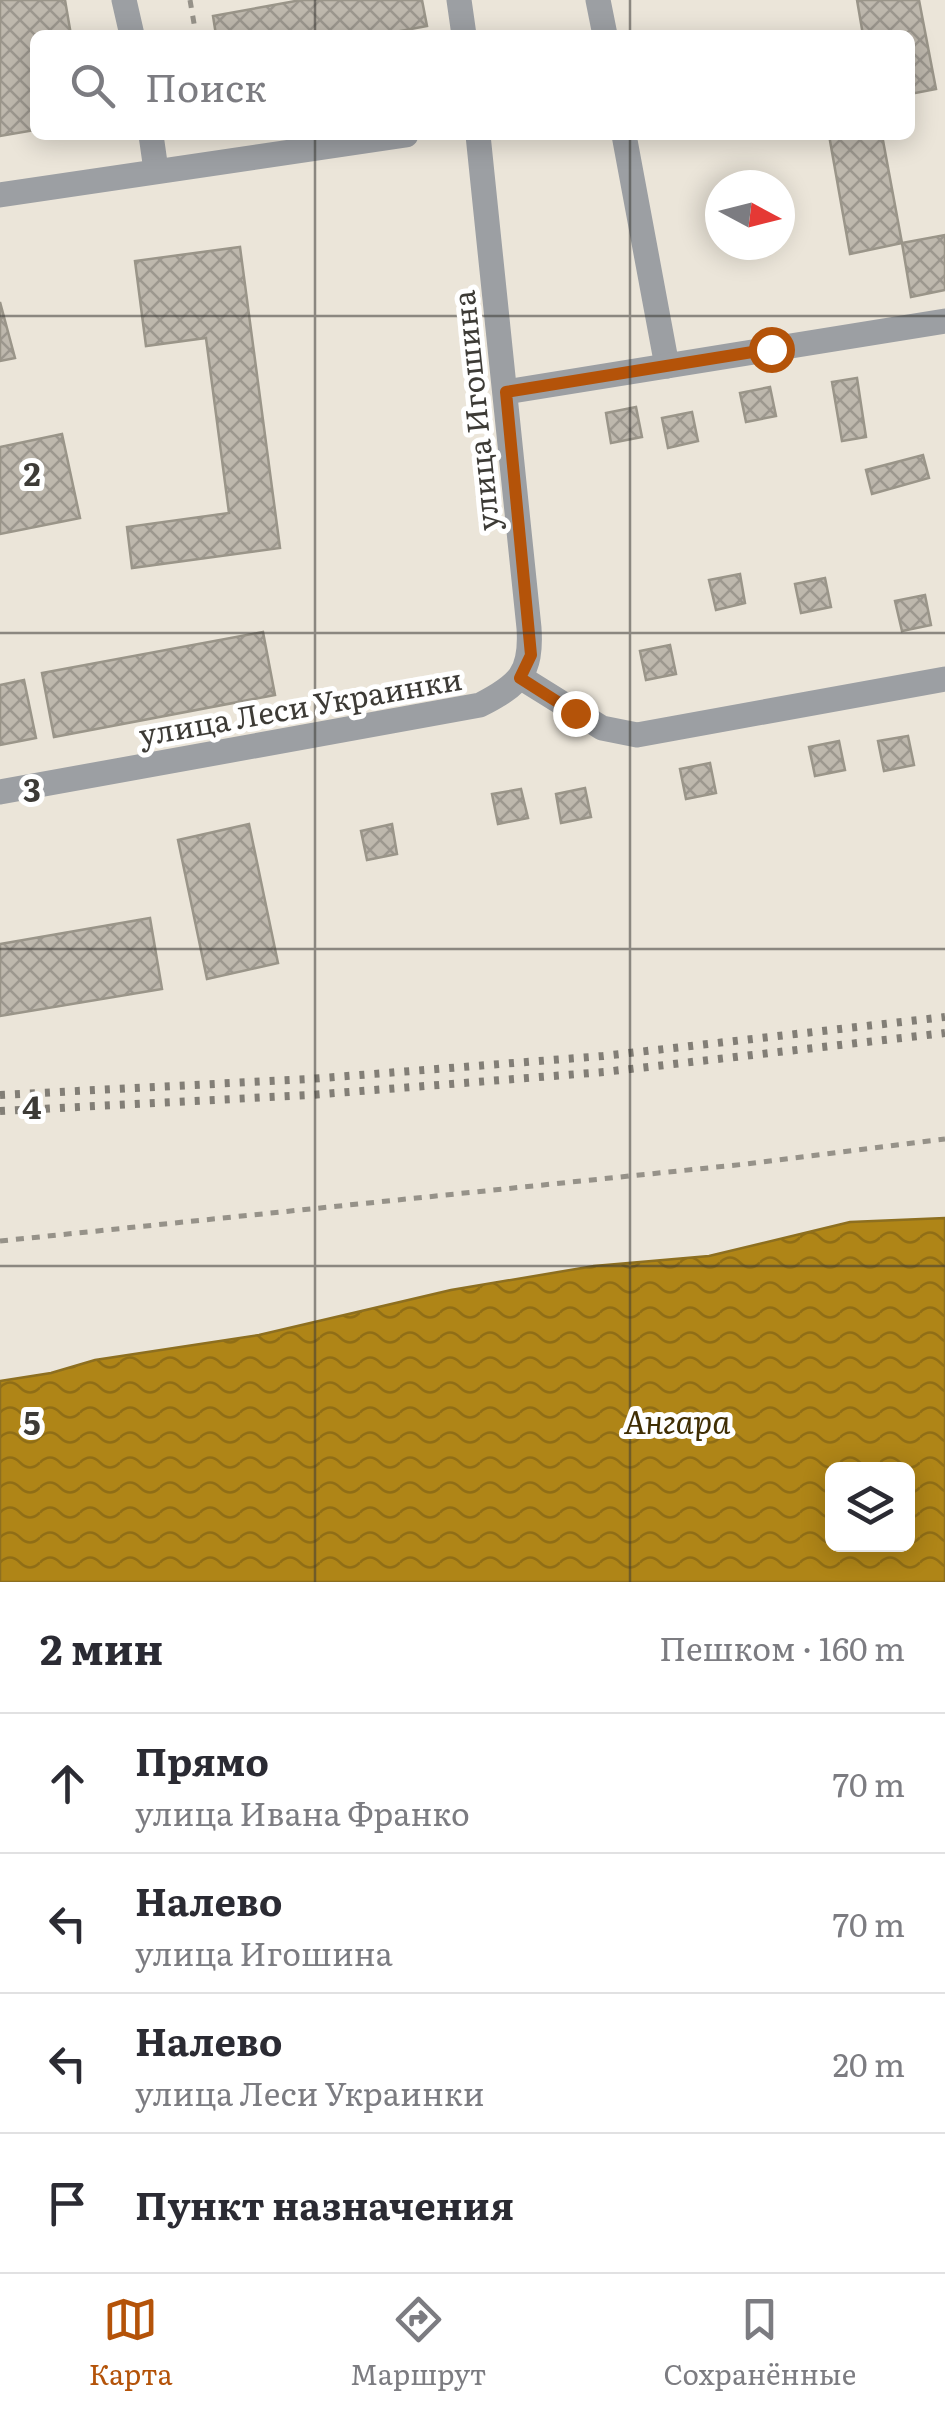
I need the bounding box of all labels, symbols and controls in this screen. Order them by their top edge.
search box [30,30,915,140]
text: Поиск [145,57,267,114]
icon: search [65,58,120,113]
north arrow [705,170,795,260]
street label: улица Игошина [439,288,509,533]
route start [749,327,795,373]
text: 2 [23,448,41,496]
street label: улица Леси Украинки [135,655,465,755]
route end [553,691,599,737]
text: 3 [23,764,41,812]
text: 4 [22,1081,42,1129]
water label: Ангара [623,1396,731,1444]
text: 5 [23,1397,41,1445]
map controls [825,1462,915,1552]
button: layers [825,1462,915,1552]
text: 2 мин [40,1616,163,1678]
text: Пешком · 160 m [659,1623,905,1671]
text: Прямо [135,1731,269,1788]
icon: ahead [40,1756,95,1811]
text: 70 m [833,1759,905,1807]
text: улица Ивана Франко [135,1788,470,1836]
text: Налево [135,1871,282,1928]
icon: left [40,1896,95,1951]
text: 70 m [833,1899,905,1947]
text: улица Игошина [135,1928,393,1976]
text: Налево [135,2011,282,2068]
icon: left [40,2036,95,2091]
text: 20 m [833,2039,905,2087]
text: улица Леси Украинки [135,2068,485,2116]
text: Пункт назначения [135,2175,514,2232]
icon: arrive [40,2176,95,2231]
tab: Карта [89,2292,173,2394]
tab: Маршрут [350,2292,486,2394]
tab: Сохранённые [664,2292,856,2394]

